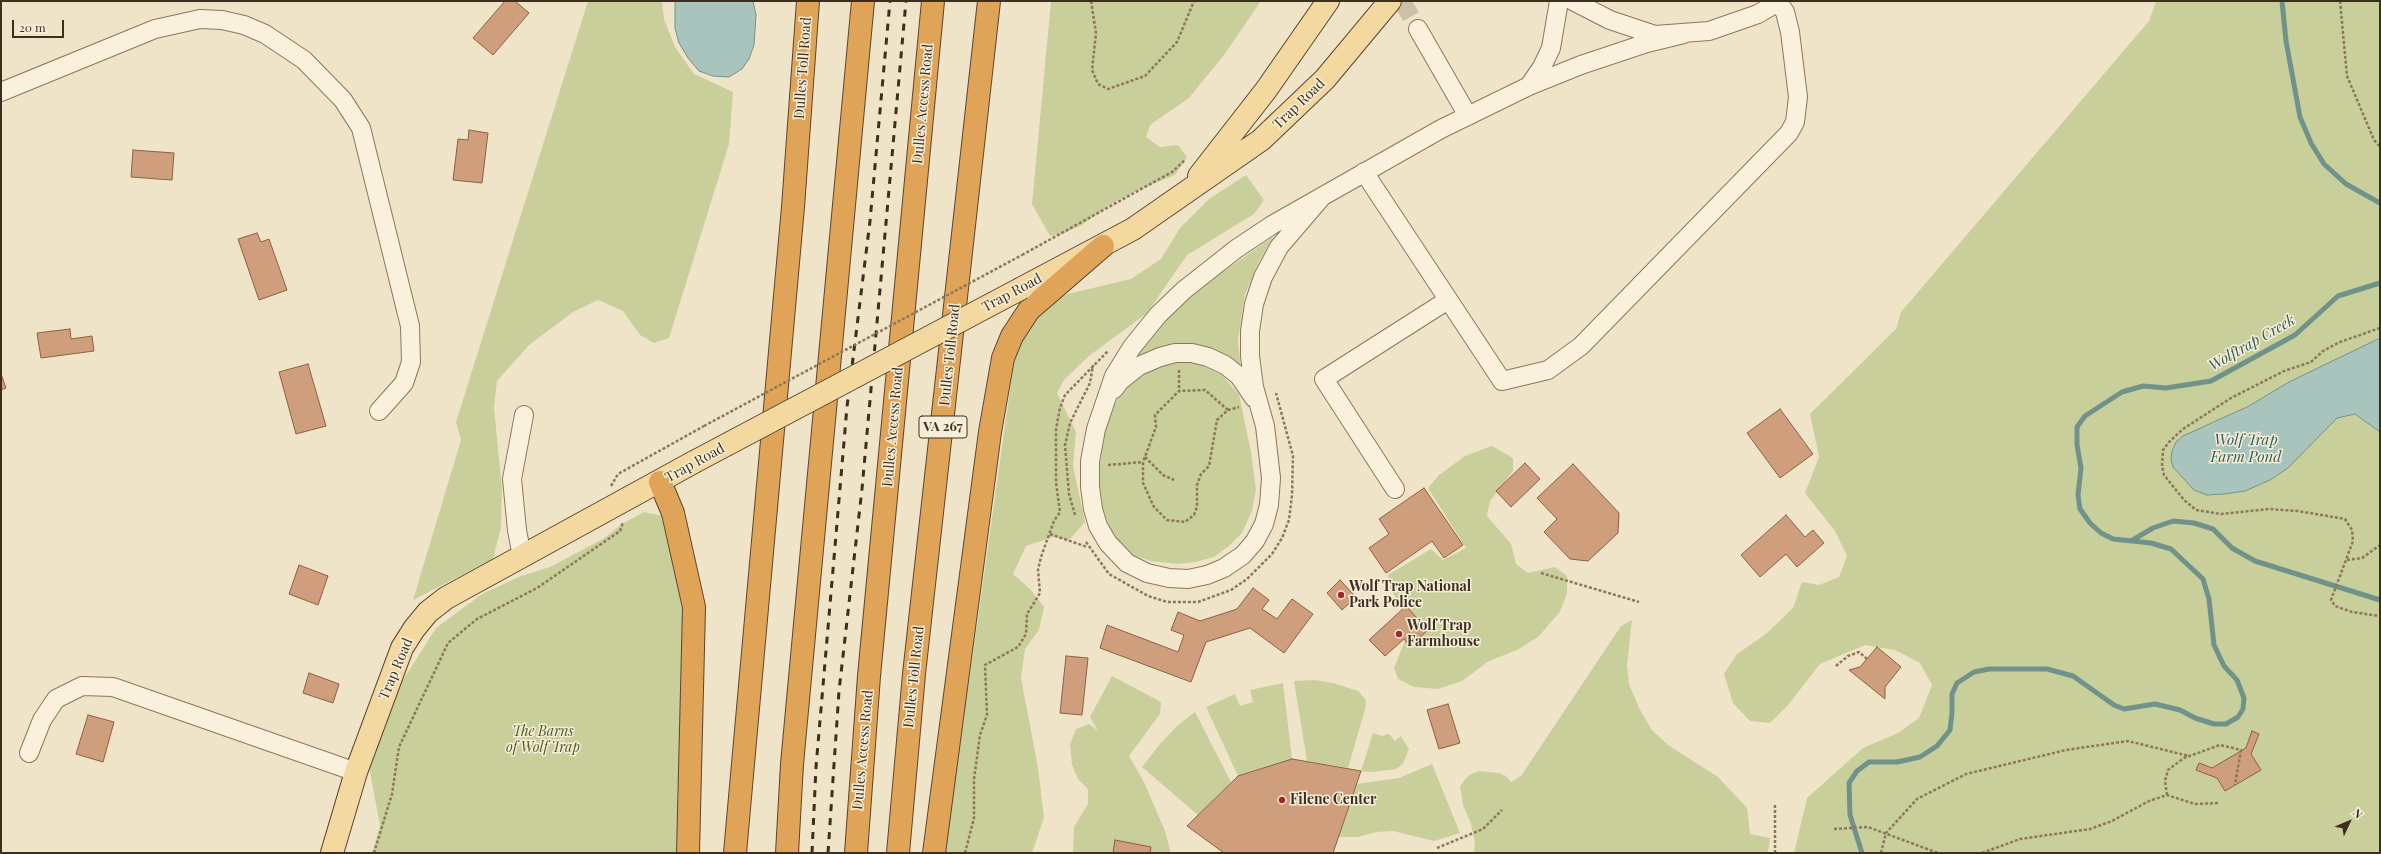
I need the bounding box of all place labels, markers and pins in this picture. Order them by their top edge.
place label: Wolf Trap National Park Police [1349,579,1471,612]
marker: Wolf Trap National Park Police [1336,590,1346,600]
place label: Wolf Trap Farmhouse [1407,618,1480,650]
marker: Wolf Trap Farmhouse [1394,629,1404,639]
place label: Filene Center [1290,792,1377,808]
marker: Filene Center [1277,795,1287,805]

